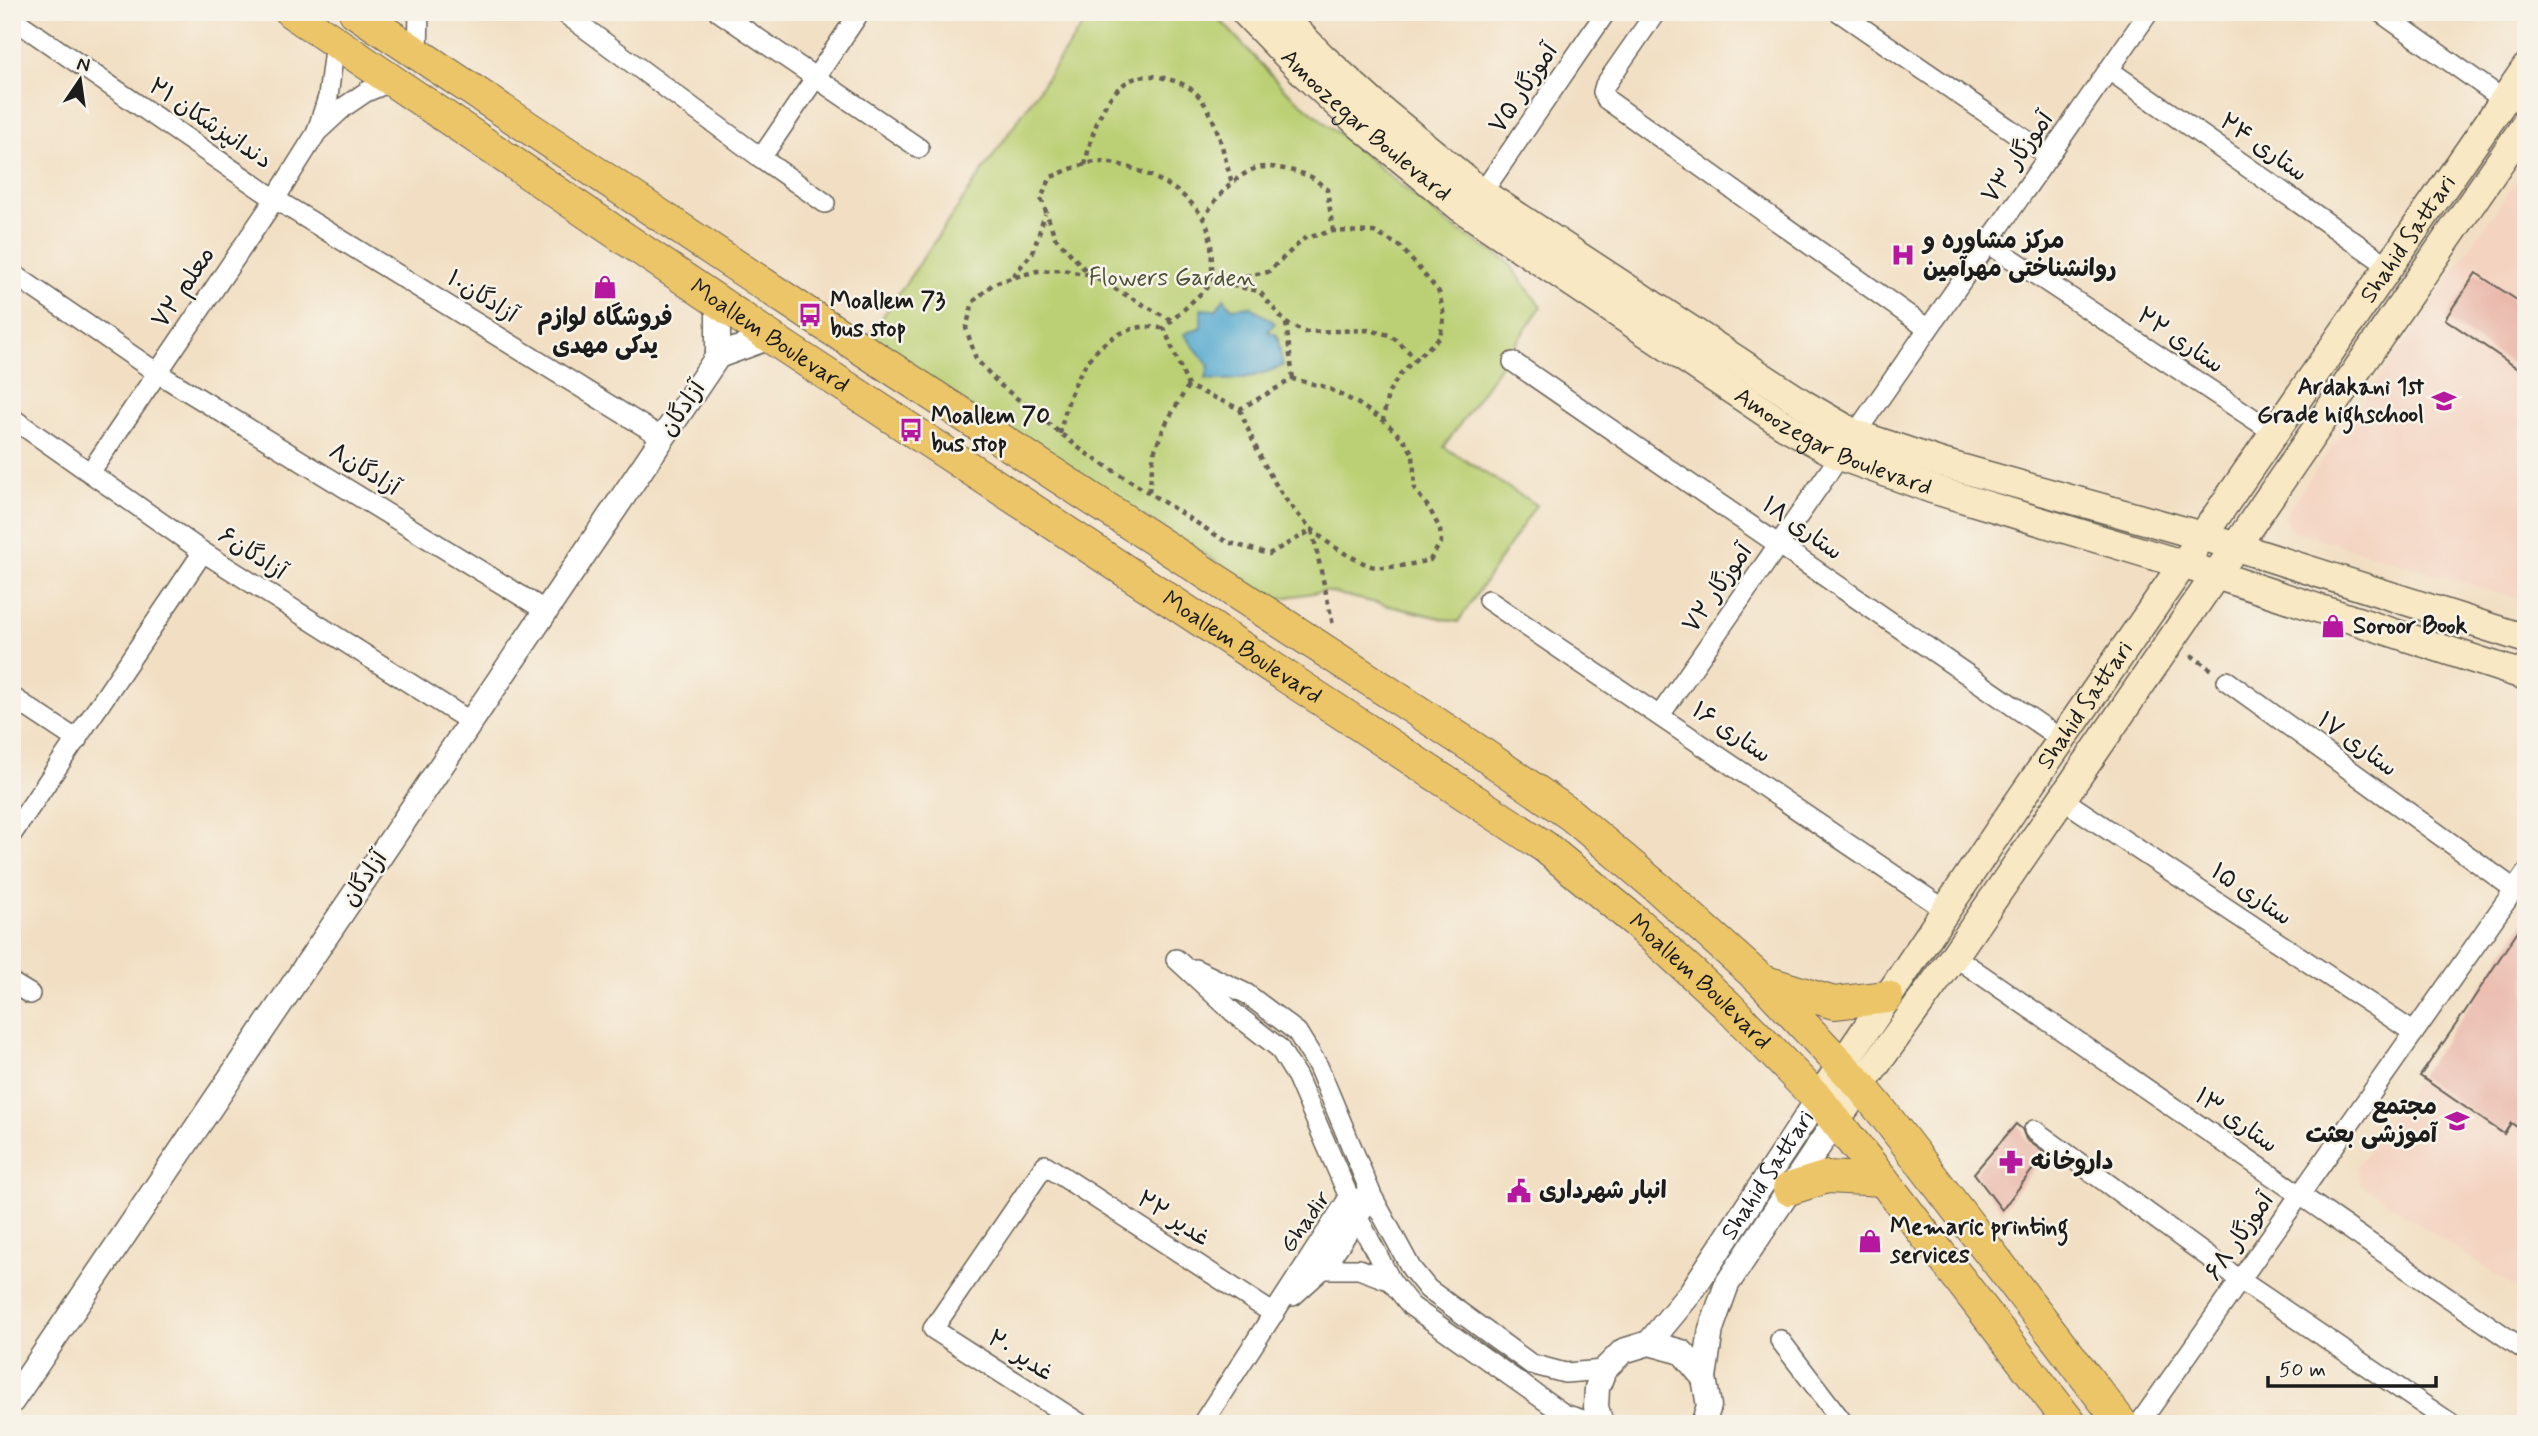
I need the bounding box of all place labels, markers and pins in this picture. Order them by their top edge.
place label: مرکز مشاوره و روانشناختی مهرآمین [1921,226,2117,285]
hospital icon: مرکز مشاوره و روانشناختی مهرآمین [1889,241,1917,269]
shop icon: فروشگاه لوازم یدکی مهدی [591,273,619,301]
place label: Moallem 73 bus stop [830,286,945,345]
bus stop icon: Moallem 73 bus stop [796,301,824,329]
place label: فروشگاه لوازم یدکی مهدی [537,302,673,362]
place label: Ardakani 1st Grade highschool [2257,372,2424,434]
school or university icon: Ardakani 1st Grade highschool [2430,387,2458,415]
place label: Moallem 70 bus stop [931,401,1050,460]
bus stop icon: Moallem 70 bus stop [897,416,925,444]
place label: Soroor Book [2353,611,2468,642]
shop icon: Soroor Book [2319,612,2347,640]
place label: مجتمع آموزشی بعثت [2305,1092,2439,1151]
school or university icon: مجتمع آموزشی بعثت [2443,1107,2471,1135]
place label: داروخانه [2031,1147,2113,1178]
pharmacy icon: داروخانه [1997,1148,2025,1176]
place label: انبار شهرداری [1539,1176,1667,1207]
public building icon: انبار شهرداری [1505,1177,1533,1205]
place label: Memaric printing services [1889,1212,2069,1271]
shop icon: Memaric printing services [1856,1227,1884,1255]

